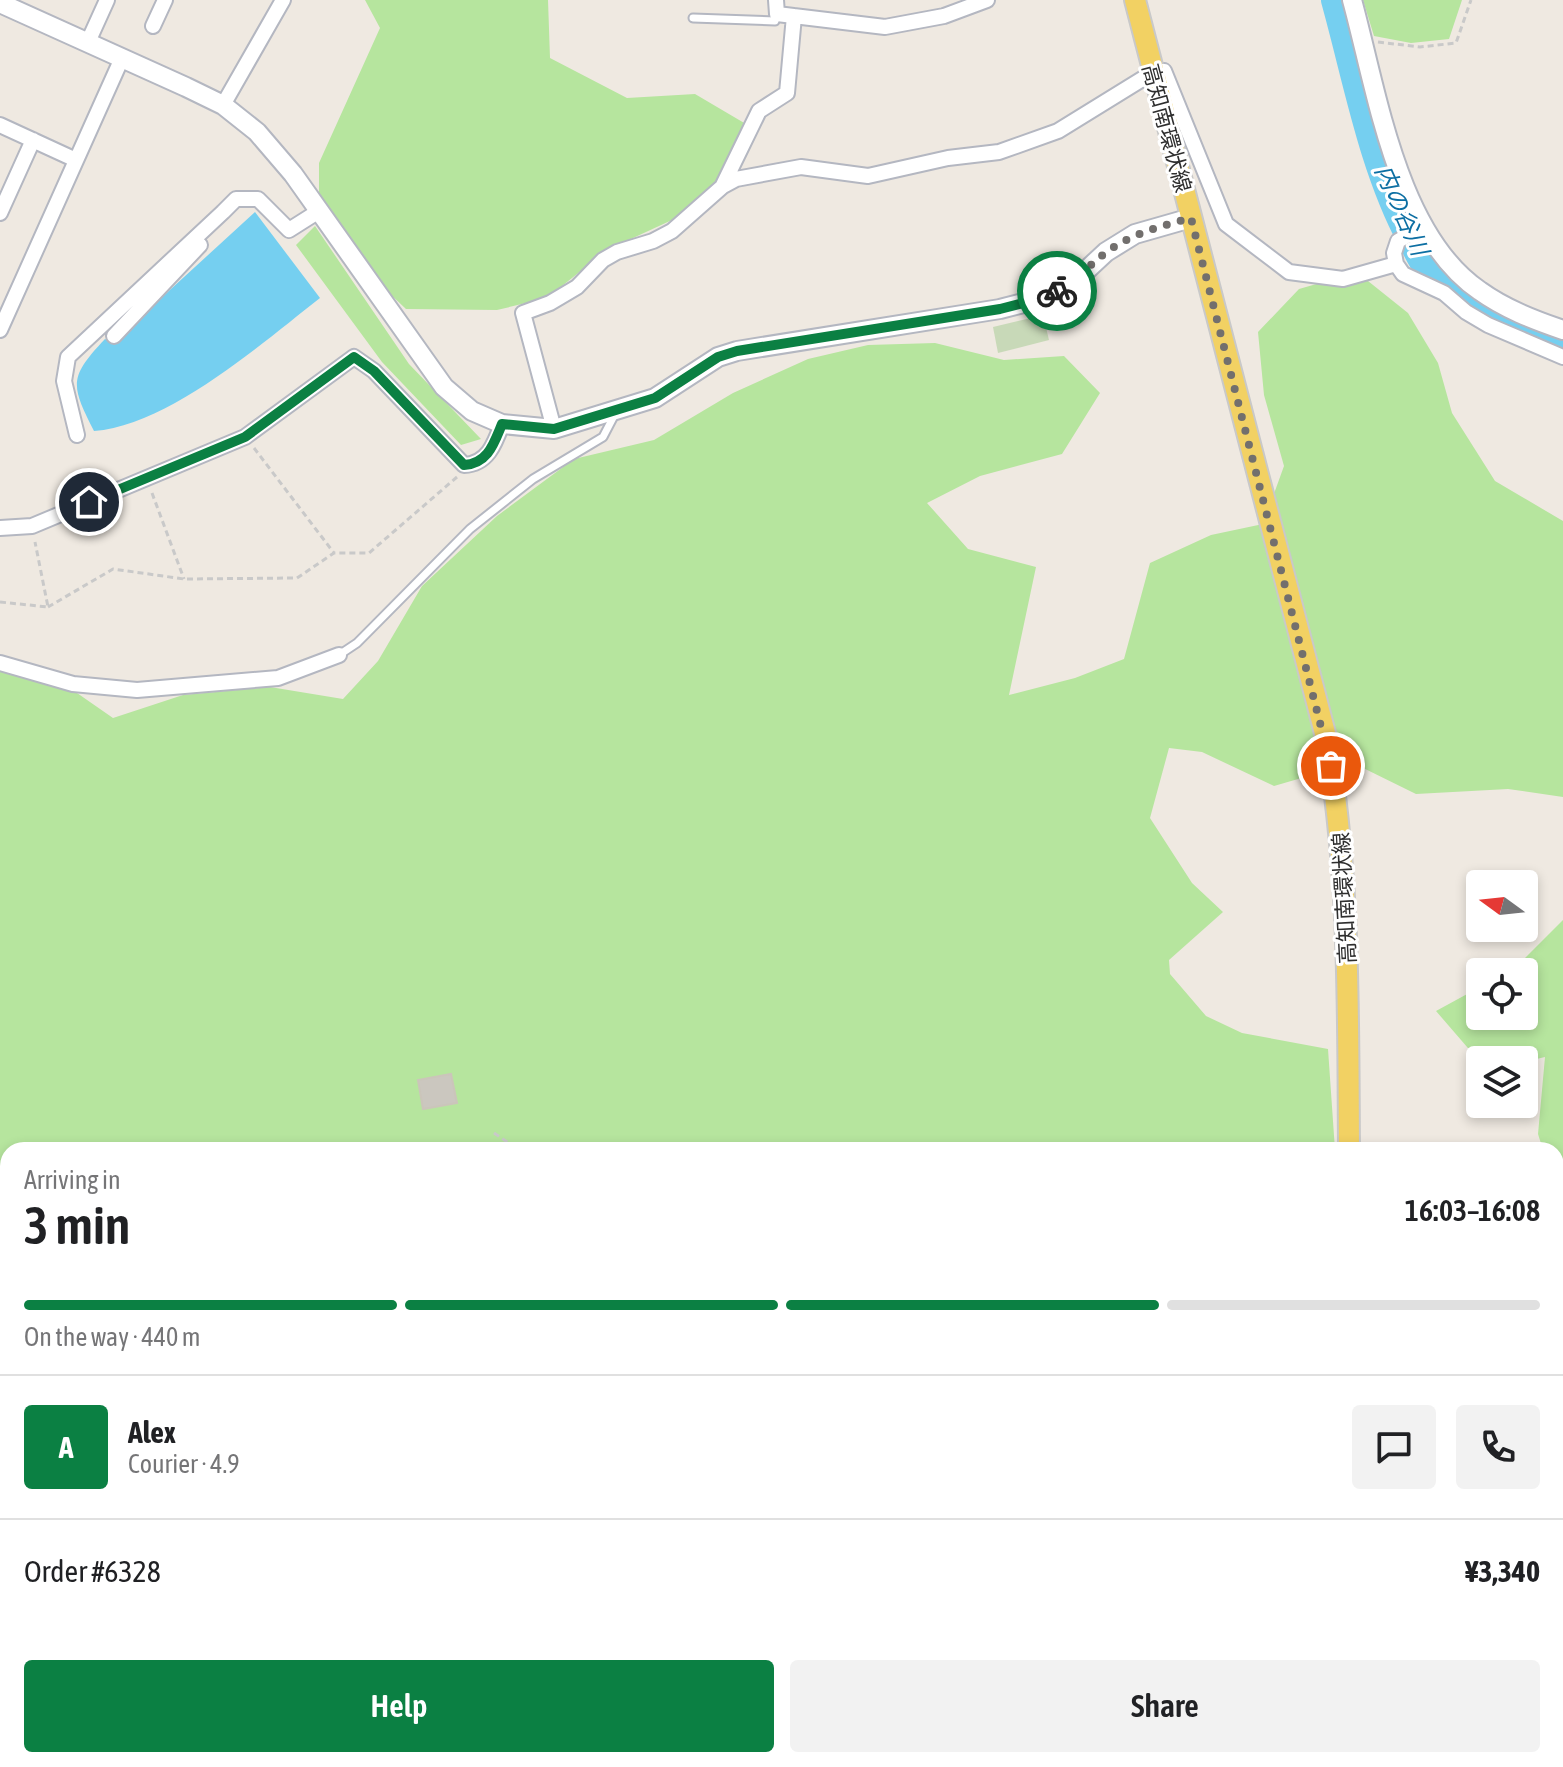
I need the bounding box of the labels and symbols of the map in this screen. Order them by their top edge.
street label: 高知南環状線 [1137,61,1197,195]
water label: 内の谷川 [1370,161,1435,262]
courier [1017,251,1097,331]
pin [55,468,123,536]
pin [1297,732,1365,800]
street label: 高知南環状線 [1328,831,1360,965]
north arrow [1466,870,1538,942]

